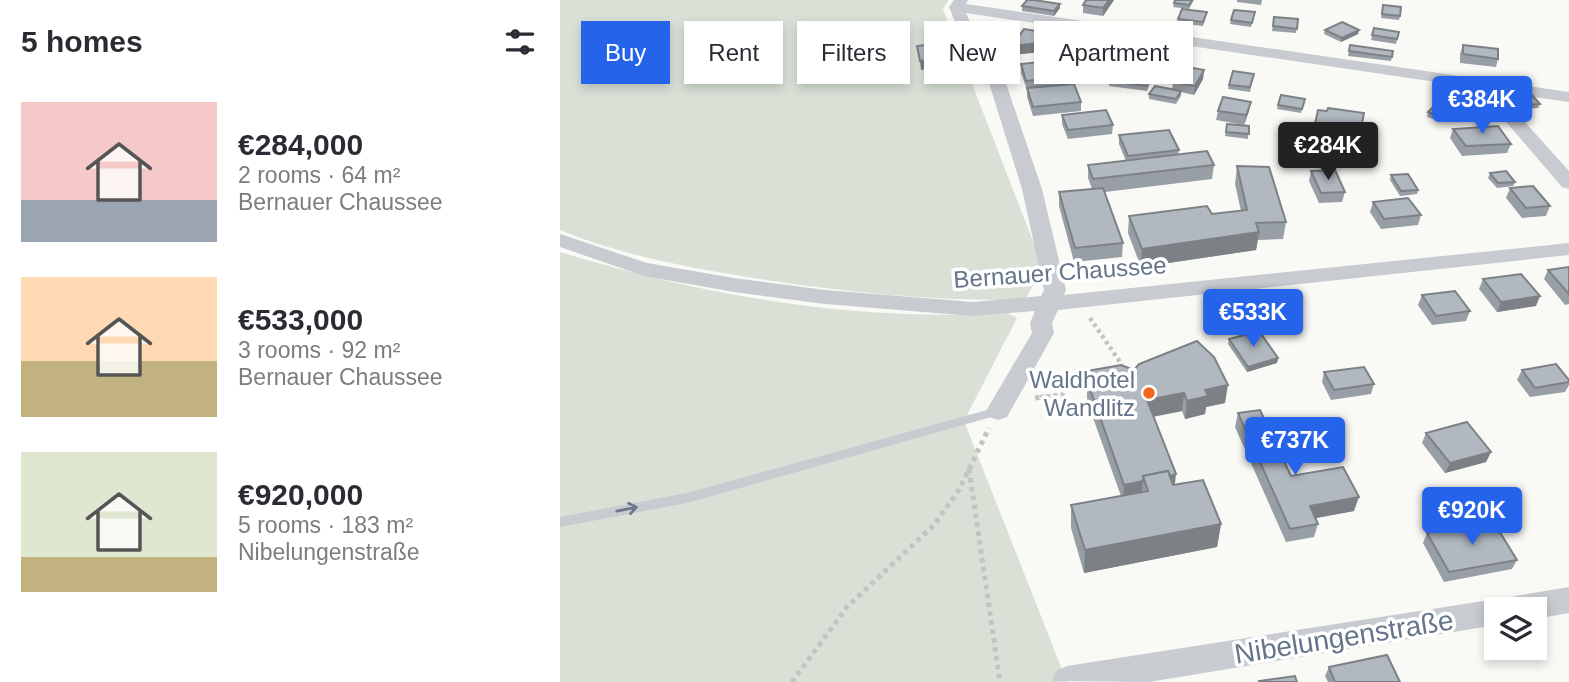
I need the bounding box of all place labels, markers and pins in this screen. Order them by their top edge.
pin: €384K [1433,76,1531,136]
pin: €284K [1279,122,1377,182]
pin: €533K [1204,290,1302,349]
place label: Waldhotel Wandlitz [1029,366,1135,421]
marker: Waldhotel Wandlitz [1141,385,1157,401]
pin: €737K [1246,418,1344,477]
pin: €920K [1423,488,1521,547]

